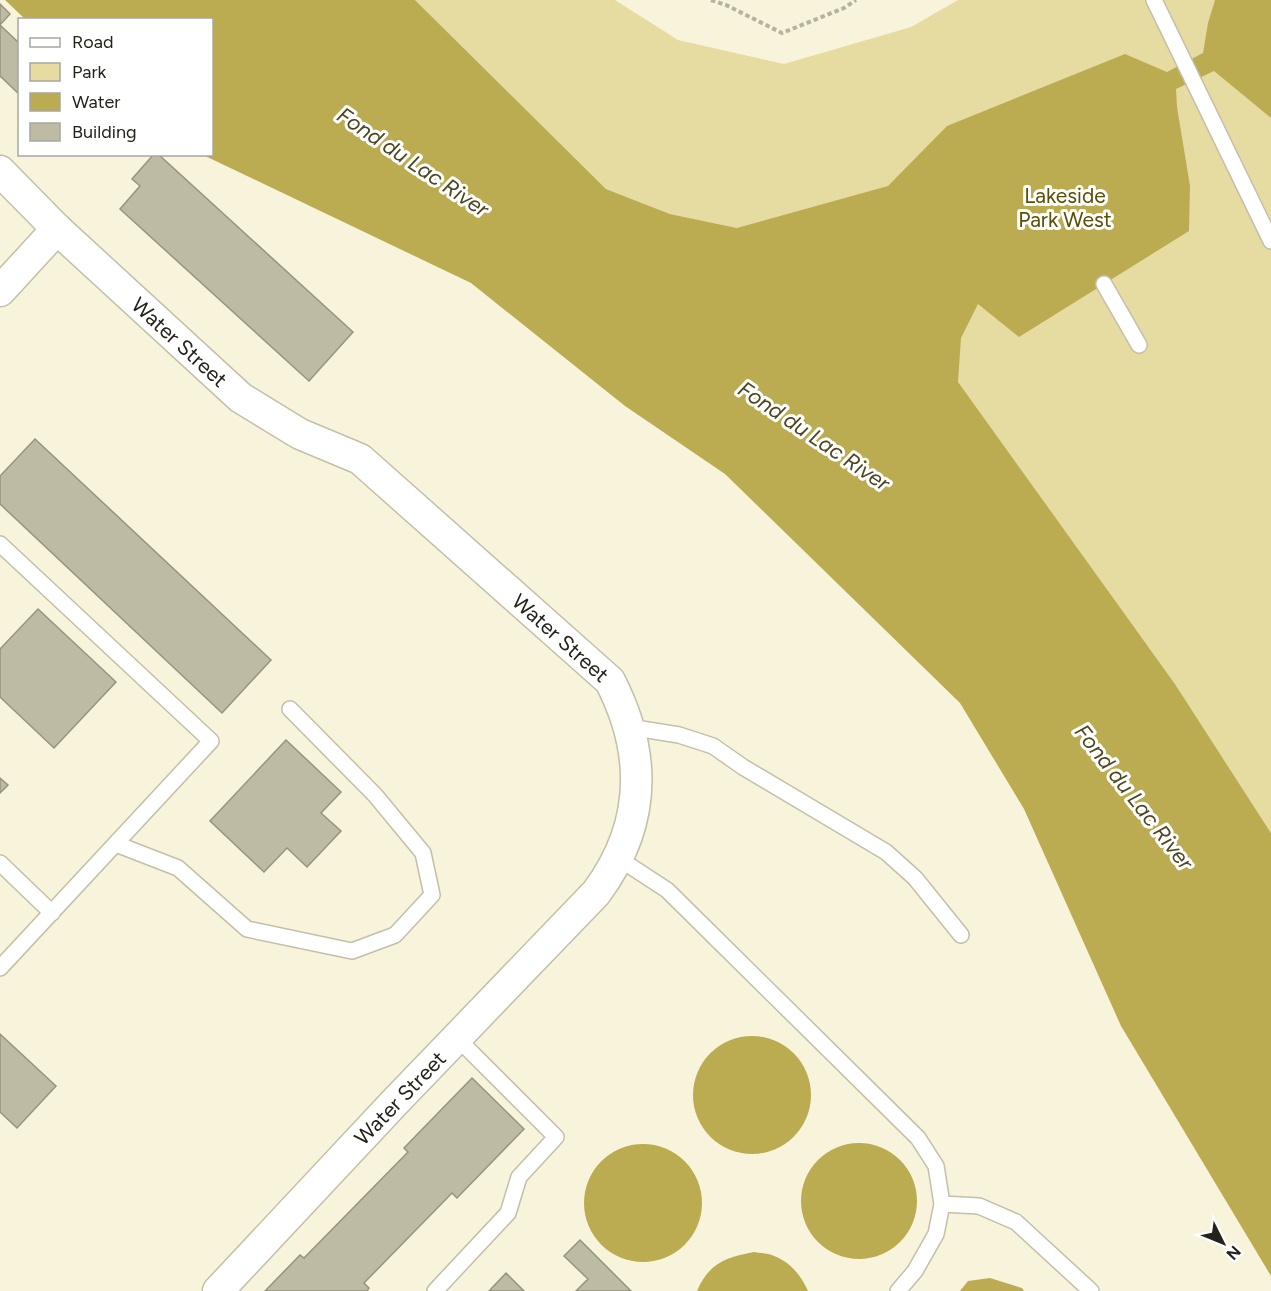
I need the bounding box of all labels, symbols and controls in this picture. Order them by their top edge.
legend [18,18,213,156]
text: Road [72,31,113,53]
text: Park [72,61,107,83]
text: Water [72,91,120,113]
water label: Fond du Lac River [332,101,495,224]
text: Building [72,121,137,143]
park label: Lakeside Park West [1018,183,1112,232]
street label: Water Street [127,292,233,392]
water label: Fond du Lac River [733,375,896,498]
street label: Water Street [508,588,614,687]
water label: Fond du Lac River [1069,719,1200,876]
street label: Water Street [349,1046,451,1150]
north arrow [1193,1213,1253,1273]
text: N [1222,1242,1245,1264]

